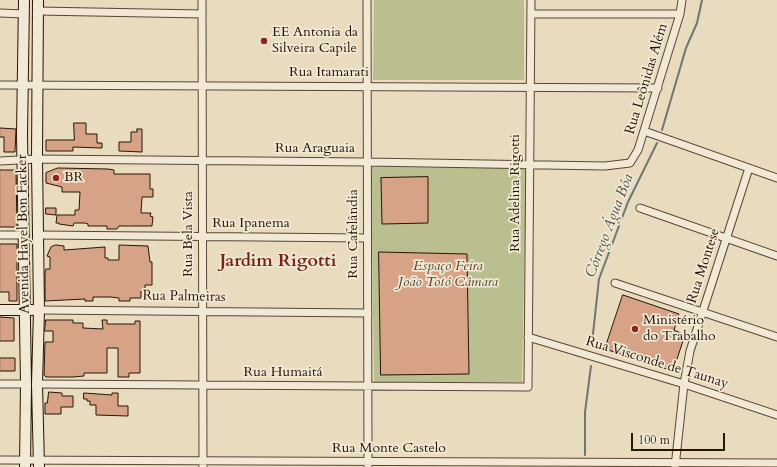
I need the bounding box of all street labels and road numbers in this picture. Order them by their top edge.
street label: Rua Leônidas Além [622,21,672,137]
street label: Rua Itamarati [289,65,369,81]
street label: Rua Adelina Rigotti [508,134,524,252]
street label: Rua Araguaia [275,141,355,157]
street label: Avenida Hayel Bon Facker [14,154,34,314]
street label: Rua Cafelândia [346,189,362,279]
street label: Rua Bela Vista [181,191,197,277]
street label: Rua Ipanema [212,216,290,232]
street label: Rua Montese [684,226,724,306]
street label: Rua Palmeiras [142,288,226,306]
street label: Rua Visconde de Taunay [584,333,730,393]
street label: Rua Humaitá [244,365,322,381]
street label: Rua Monte Castelo [332,441,446,457]

